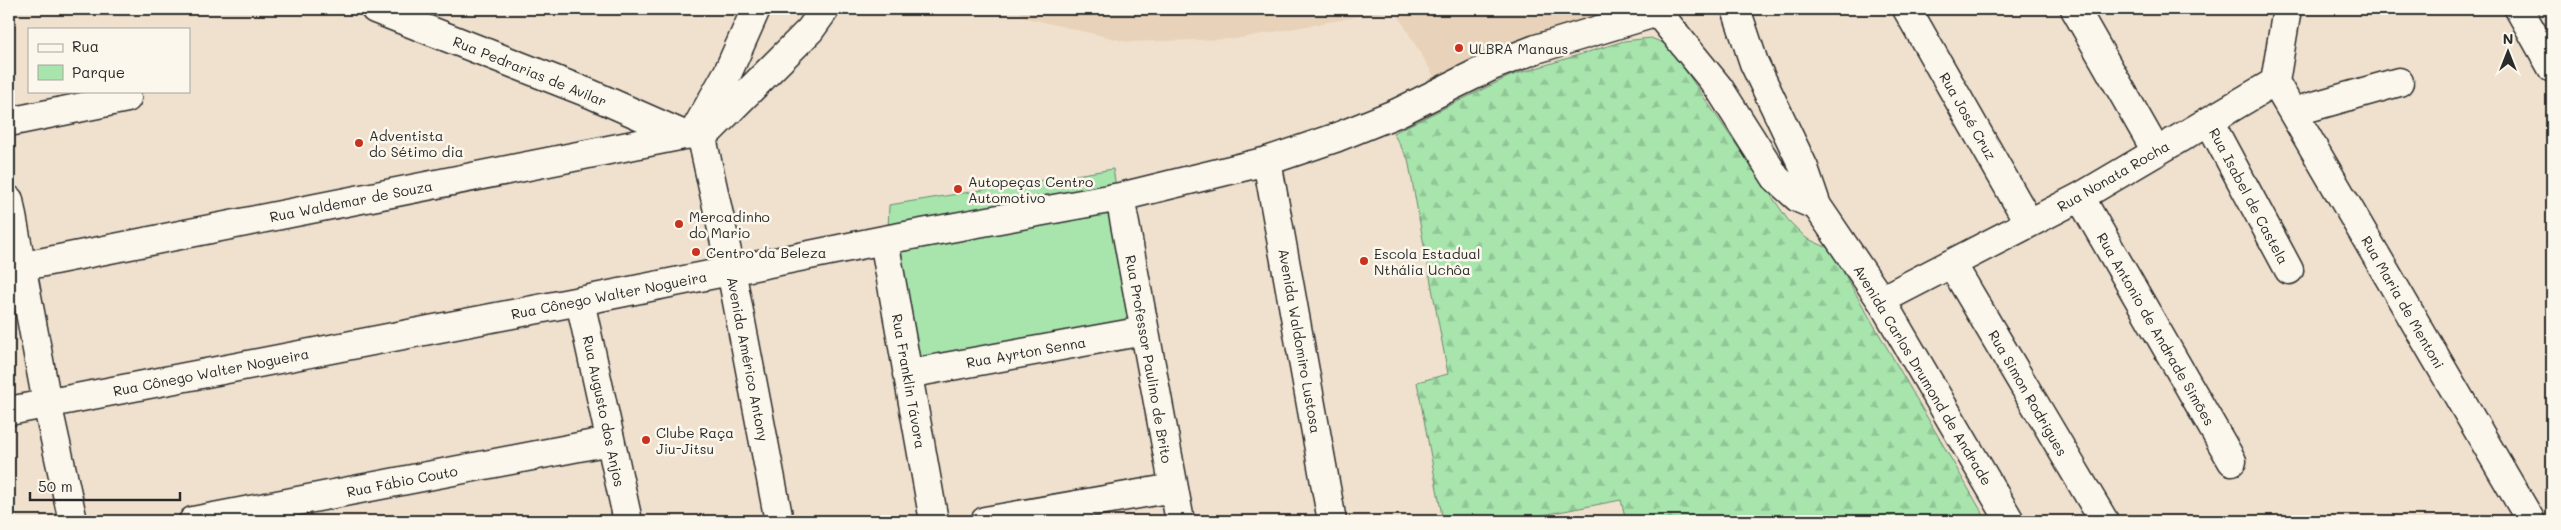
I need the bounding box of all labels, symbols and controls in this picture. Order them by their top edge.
legend [28,28,190,92]
north arrow [2484,28,2534,78]
text: N [2503,29,2513,48]
street label: Rua Pedrarias de Avilar [450,31,610,111]
text: Rua [72,36,99,56]
place label: ULBRA Manaus [1469,39,1568,58]
marker: ULBRA Manaus [1453,42,1465,54]
text: Parque [72,62,125,82]
street label: Rua José Cruz [1935,69,2001,163]
street label: Rua Isabel de Castela [2205,125,2293,267]
place label: Adventista do Sétimo dia [369,126,463,161]
street label: Rua Nonata Rocha [2054,136,2172,216]
marker: Adventista do Sétimo dia [353,137,365,149]
place label: Autopeças Centro Automotivo [968,172,1093,207]
street label: Rua Waldemar de Souza [268,176,434,226]
marker: Autopeças Centro Automotivo [952,183,964,195]
place label: Mercadinho do Mario [689,207,770,242]
marker: Mercadinho do Mario [673,218,685,230]
street label: Rua Antonio de Andrade Simões [2093,229,2219,429]
street label: Rua Maria de Mentoni [2357,232,2449,372]
place label: Centro da Beleza [706,243,827,262]
place label: Escola Estadual Nthália Uchôa [1374,244,1481,279]
marker: Centro da Beleza [690,246,702,258]
street label: Avenida Waldomiro Lustosa [1274,247,1326,435]
street label: Rua Professor Paulino de Brito [1121,253,1177,465]
marker: Escola Estadual Nthália Uchôa [1358,255,1370,267]
street label: Avenida Carlos Drumond de Andrade [1849,261,1997,489]
street label: Rua Cônego Walter Nogueira [509,267,709,323]
street label: Avenida Américo Antony [723,275,773,443]
street label: Rua Franklin Távora [888,312,930,450]
street label: Rua Simon Rodrigues [1984,327,2072,459]
street label: Rua Ayrton Senna [965,332,1087,372]
street label: Rua Augusto dos Anjos [579,334,629,488]
street label: Rua Cônego Walter Nogueira [111,344,311,400]
place label: Clube Raça Jiu-Jitsu [656,423,734,458]
marker: Clube Raça Jiu-Jitsu [640,434,652,446]
street label: Rua Fábio Couto [345,461,459,501]
scale bar [30,470,180,502]
text: 50 m [38,476,73,496]

